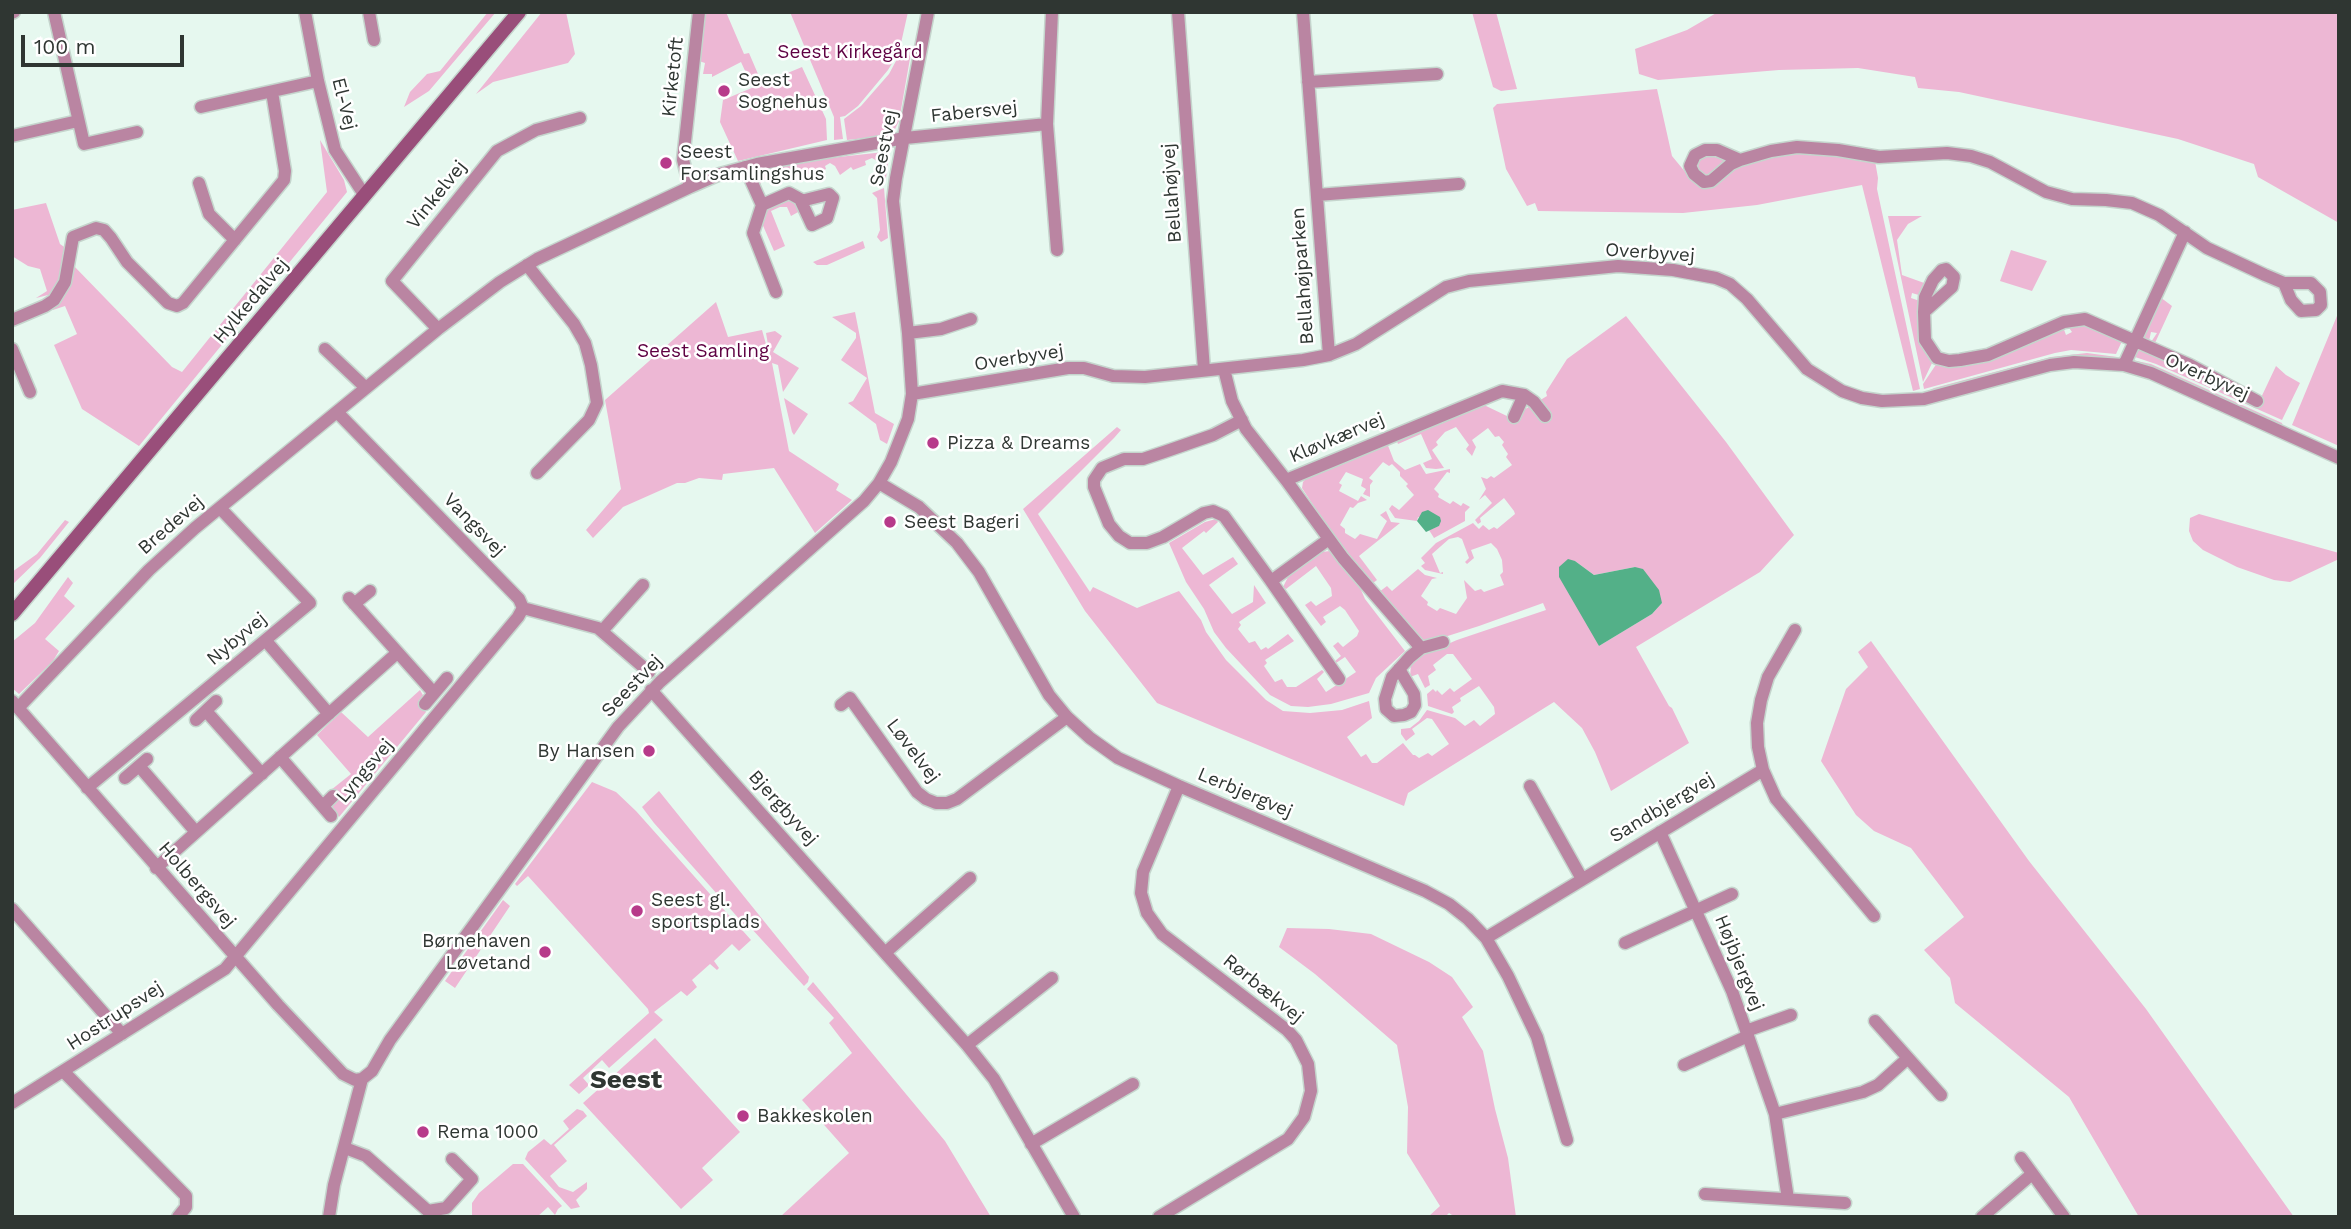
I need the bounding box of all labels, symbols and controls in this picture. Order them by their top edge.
scale bar [24,21,187,65]
text: 100 m [34,34,96,59]
street label: Kirketoft [657,36,689,118]
park label: Seest Kirkegård [777,41,923,63]
place label: Seest Sognehus [738,69,828,113]
street label: El-Vej [326,75,362,133]
marker: Seest Sognehus [716,83,732,99]
street label: Fabersvej [929,96,1019,128]
street label: Seestvej [865,108,903,188]
place label: Seest Forsamlingshus [680,141,824,185]
street label: Bellahøjvej [1157,142,1187,244]
marker: Seest Forsamlingshus [658,155,674,171]
street label: Vinkelvej [402,156,472,234]
street label: Bellahøjparken [1287,207,1319,345]
street label: Overbyvej [1604,238,1696,268]
street label: Hylkedalvej [209,253,293,349]
park label: Seest Samling [637,340,769,362]
street label: Overbyvej [973,340,1065,376]
street label: Overbyvej [2161,348,2253,406]
street label: Kløvkærvej [1286,408,1388,468]
place label: Pizza & Dreams [947,432,1090,454]
marker: Pizza & Dreams [925,435,941,451]
street label: Vangsvej [438,489,510,561]
street label: Bredevej [134,490,208,560]
place label: Seest Bageri [904,511,1020,533]
marker: Seest Bageri [882,514,898,530]
street label: Nybyvej [202,607,272,671]
street label: Seestvej [597,650,667,722]
street label: Løvelvej [881,714,945,788]
street label: Lyngsvej [332,734,398,808]
place label: By Hansen [537,740,635,762]
marker: By Hansen [641,743,657,759]
street label: Lerbjergvej [1194,763,1296,823]
street label: Bjergbyvej [743,766,823,850]
street label: Sandbjergvej [1606,768,1718,848]
street label: Holbergsvej [153,837,241,933]
place label: Seest gl. sportsplads [651,889,760,933]
marker: Seest gl. sportsplads [629,903,645,919]
street label: Højbjergvej [1709,912,1769,1014]
place label: Børnehaven Løvetand [422,930,531,974]
marker: Børnehaven Løvetand [537,944,553,960]
street label: Rørbækvej [1218,950,1308,1028]
street label: Hostrupsvej [63,976,167,1056]
district label: Seest [590,1064,662,1096]
place label: Bakkeskolen [757,1105,873,1127]
marker: Bakkeskolen [735,1108,751,1124]
place label: Rema 1000 [437,1121,538,1143]
marker: Rema 1000 [415,1124,431,1140]

